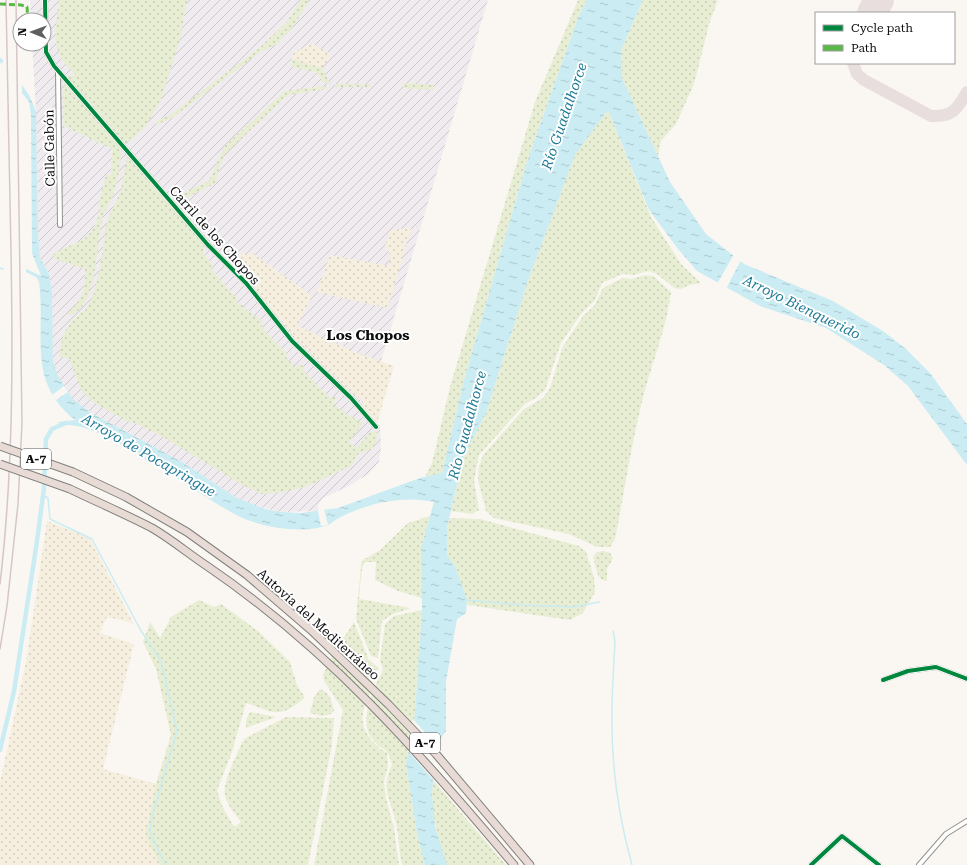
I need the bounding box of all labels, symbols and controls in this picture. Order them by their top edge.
north arrow [12,12,52,52]
legend [815,12,955,64]
text: Cycle path [851,21,913,35]
text: N [16,27,29,36]
text: Path [851,41,877,55]
water label: Río Guadalhorce [538,61,590,172]
street label: Calle Gabón [41,109,58,187]
street label: Carril de los Chopos [167,183,263,288]
water label: Arroyo Bienquerido [740,271,863,342]
district label: Los Chopos [327,327,409,343]
water label: Río Guadalhorce [445,369,489,482]
water label: Arroyo de Pocapringue [79,410,218,500]
road number: A-7 [21,449,51,469]
street label: Autovía del Mediterráneo [255,566,383,683]
road number: A-7 [410,733,440,753]

